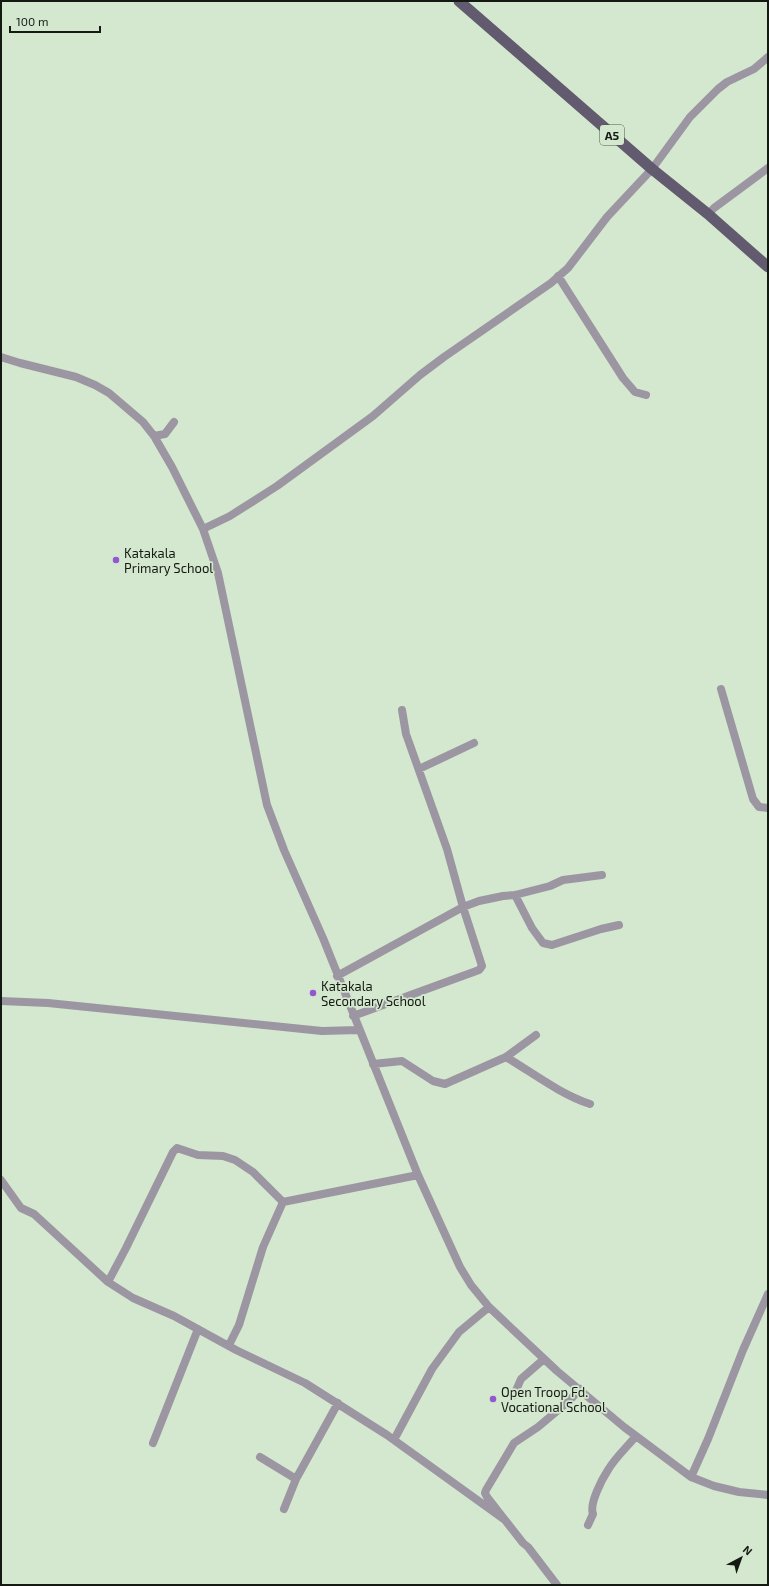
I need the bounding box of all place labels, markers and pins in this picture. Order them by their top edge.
place label: Katakala Primary School [124,545,213,576]
marker: Katakala Primary School [111,555,121,565]
place label: Katakala Secondary School [321,978,426,1009]
marker: Katakala Secondary School [308,988,318,998]
place label: Open Troop Fd. Vocational School [501,1384,606,1415]
marker: Open Troop Fd. Vocational School [488,1394,498,1404]

